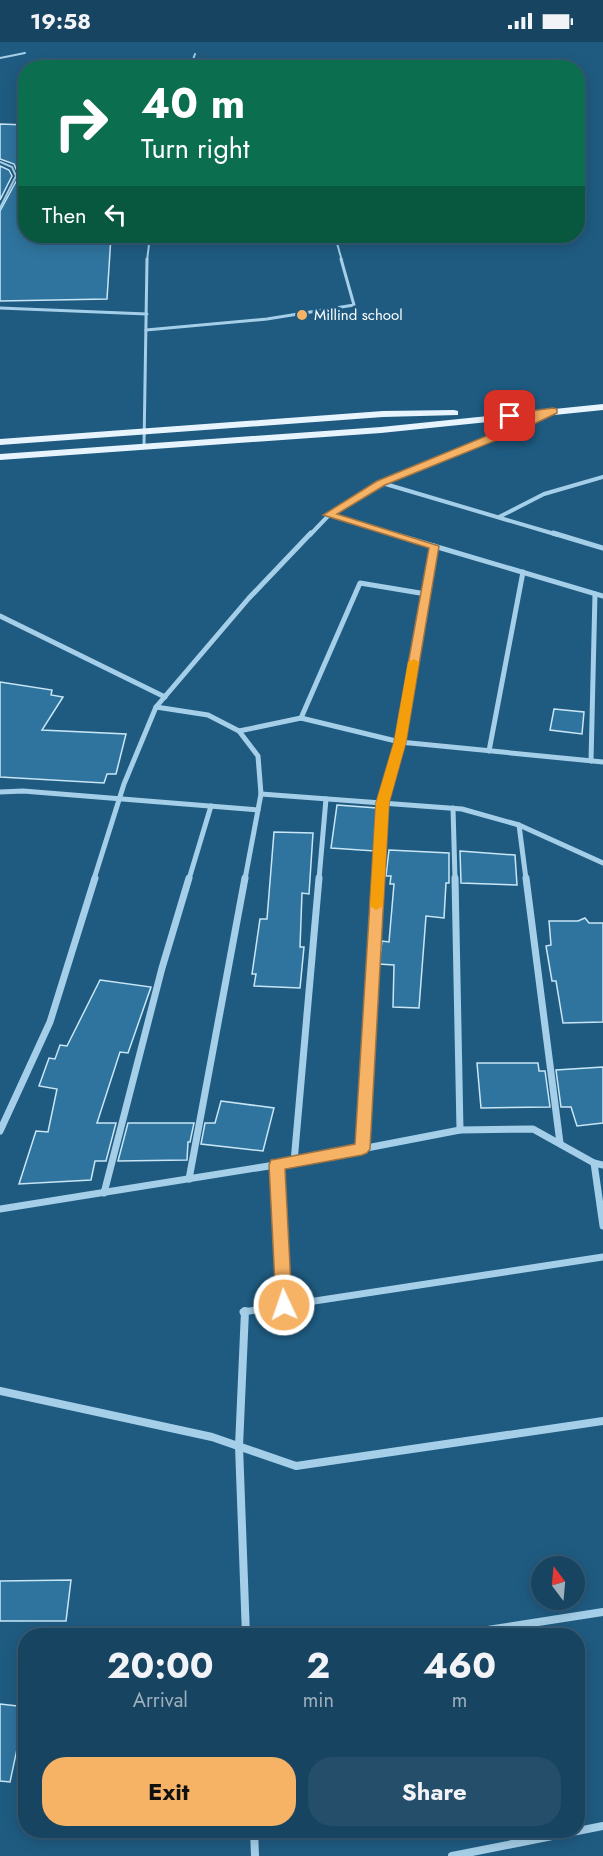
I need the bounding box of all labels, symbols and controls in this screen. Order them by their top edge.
text: 19:58 [30,5,91,37]
text: 40 m [141,73,245,134]
icon: right [42,84,120,162]
text: Turn right [141,129,249,168]
icon: left [99,198,132,231]
text: Then [42,199,87,231]
place label: Millind school [314,304,403,326]
marker: Millind school [295,308,309,322]
pin [484,390,535,441]
icon: arrive [493,399,526,432]
position arrow [252,1273,316,1337]
north arrow [531,1556,585,1610]
map controls [531,1556,585,1610]
text: 20:00 [107,1639,214,1691]
text: 2 [307,1639,330,1691]
text: 460 [423,1639,496,1691]
text: Arrival [133,1686,188,1715]
text: min [303,1686,334,1715]
text: m [452,1686,467,1715]
button: Exit [42,1757,296,1826]
button: Share [308,1757,561,1826]

